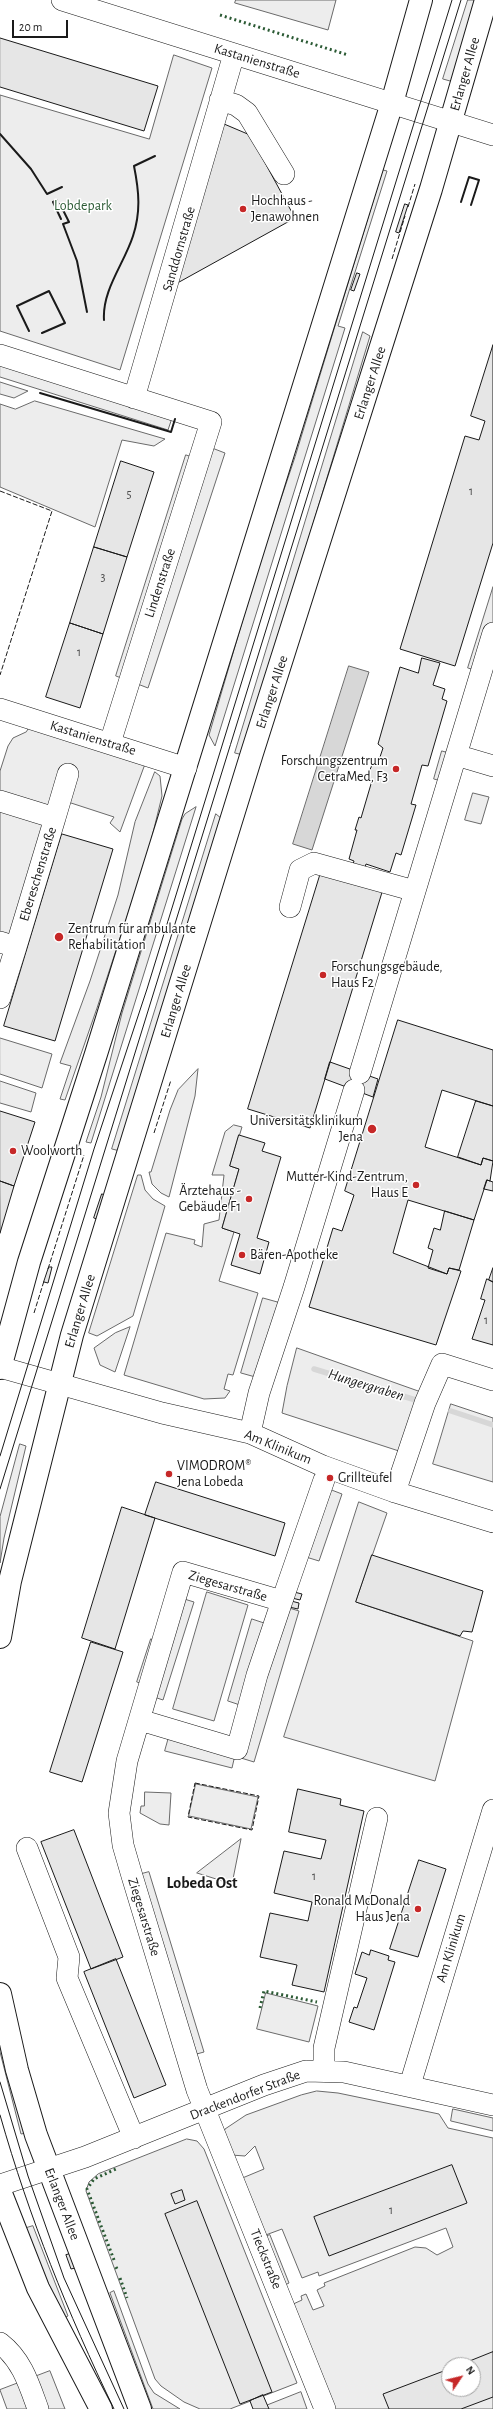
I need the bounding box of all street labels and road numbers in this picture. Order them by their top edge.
street label: Erlanger Allee [446,35,484,113]
street label: Kastanienstraße [212,40,302,82]
street label: Sanddornstraße [159,205,199,293]
street label: Erlanger Allee [350,344,390,422]
street label: Lindenstraße [141,546,179,620]
street label: Erlanger Allee [252,653,292,731]
street label: Kastanienstraße [48,717,138,759]
street label: Ebereschenstraße [16,825,60,923]
street label: Erlanger Allee [157,962,195,1040]
street label: Erlanger Allee [61,1272,99,1350]
street label: Am Klinikum [242,1426,314,1468]
street label: Ziegesarstraße [187,1567,269,1605]
street label: Ziegesarstraße [124,1876,164,1958]
street label: Am Klinikum [433,1912,469,1984]
street label: Drackendorfer Straße [187,2066,303,2124]
street label: Erlanger Allee [41,2165,83,2243]
street label: Tieckstraße [246,2227,286,2291]

